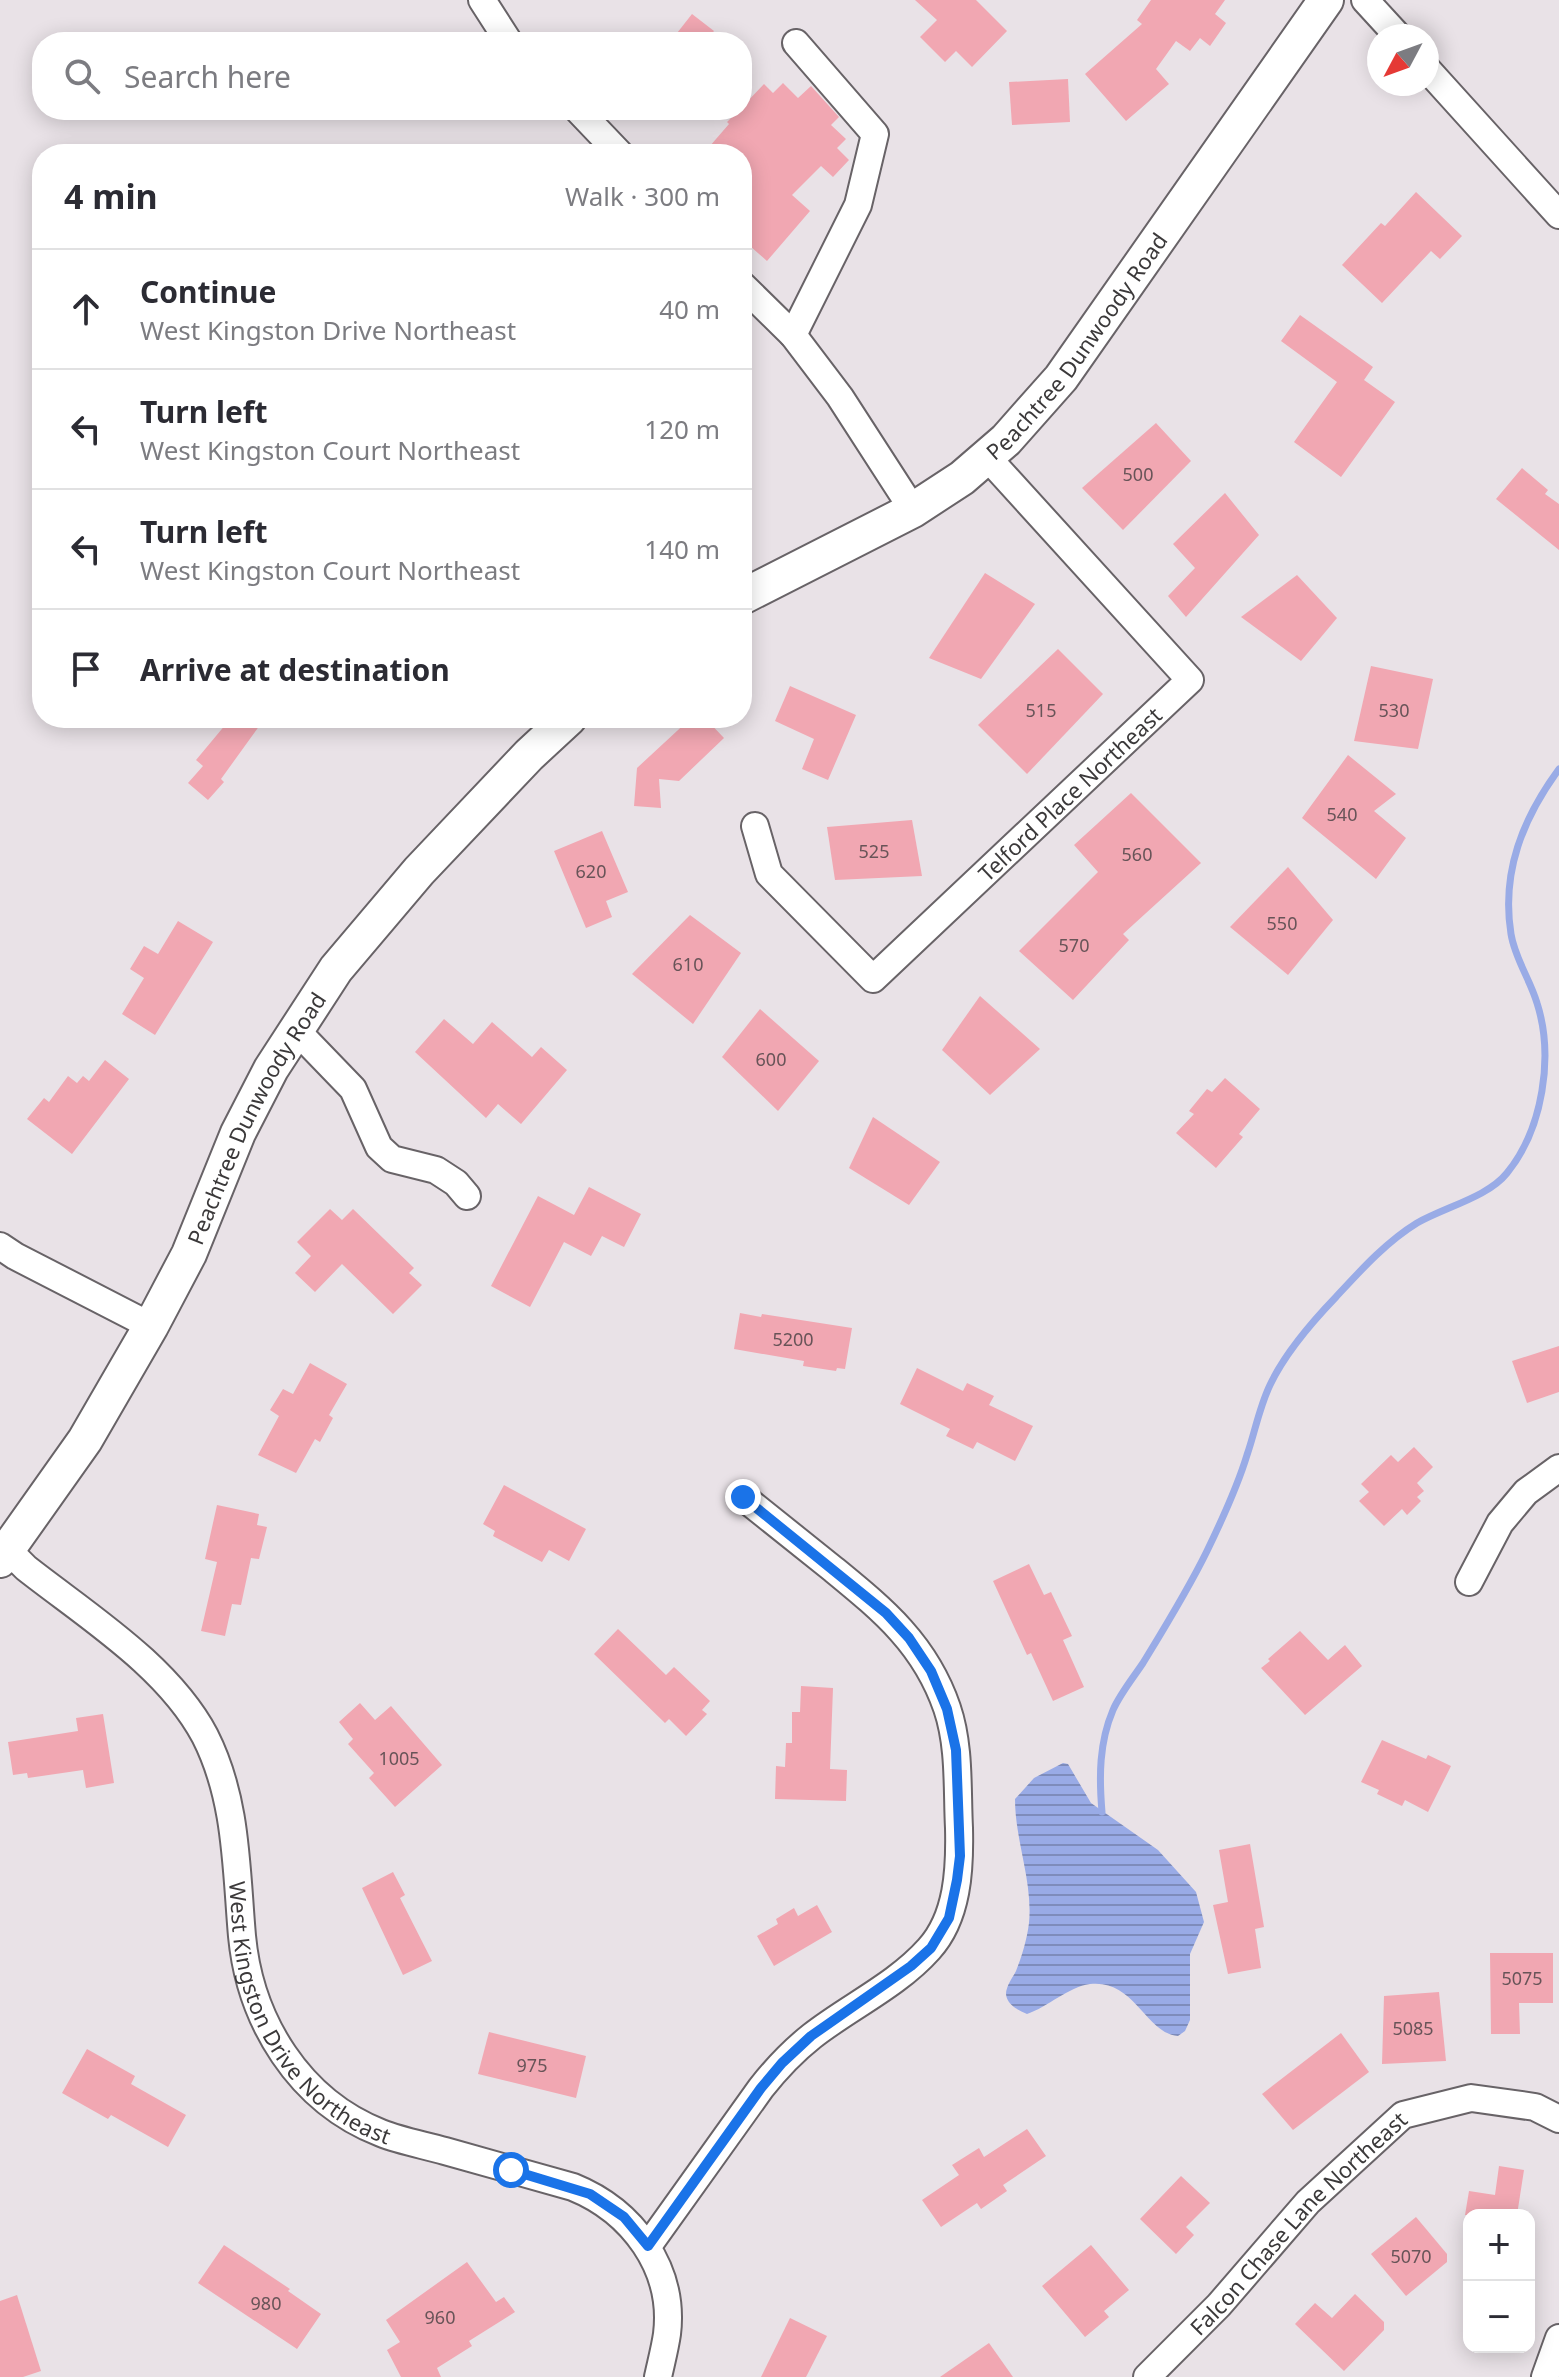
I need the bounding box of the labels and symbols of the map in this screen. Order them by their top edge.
north arrow [1367,24,1439,96]
street label: Peachtree Dunwoody Road [979,226,1174,466]
house number: 500 [1123,462,1153,486]
house number: 515 [1026,698,1056,722]
house number: 530 [1379,698,1409,722]
street label: Telford Place Northeast [971,700,1168,887]
house number: 540 [1327,802,1357,826]
house number: 525 [859,839,889,863]
house number: 560 [1122,842,1152,866]
house number: 620 [576,859,606,883]
house number: 550 [1267,911,1297,935]
house number: 570 [1059,933,1089,957]
house number: 610 [673,952,703,976]
street label: Peachtree Dunwoody Road [180,986,332,1249]
house number: 600 [756,1047,786,1071]
house number: 5200 [772,1327,814,1351]
route end [725,1479,761,1515]
house number: 1005 [378,1746,420,1770]
street label: West Kingston Drive Northeast [223,1880,395,2150]
house number: 5075 [1501,1966,1543,1990]
house number: 5085 [1392,2016,1434,2040]
house number: 975 [517,2053,547,2077]
street label: Falcon Chase Lane Northeast [1183,2104,1413,2341]
route start [493,2152,529,2188]
house number: 5070 [1390,2244,1432,2268]
house number: 980 [251,2291,281,2315]
house number: 960 [425,2305,455,2329]

